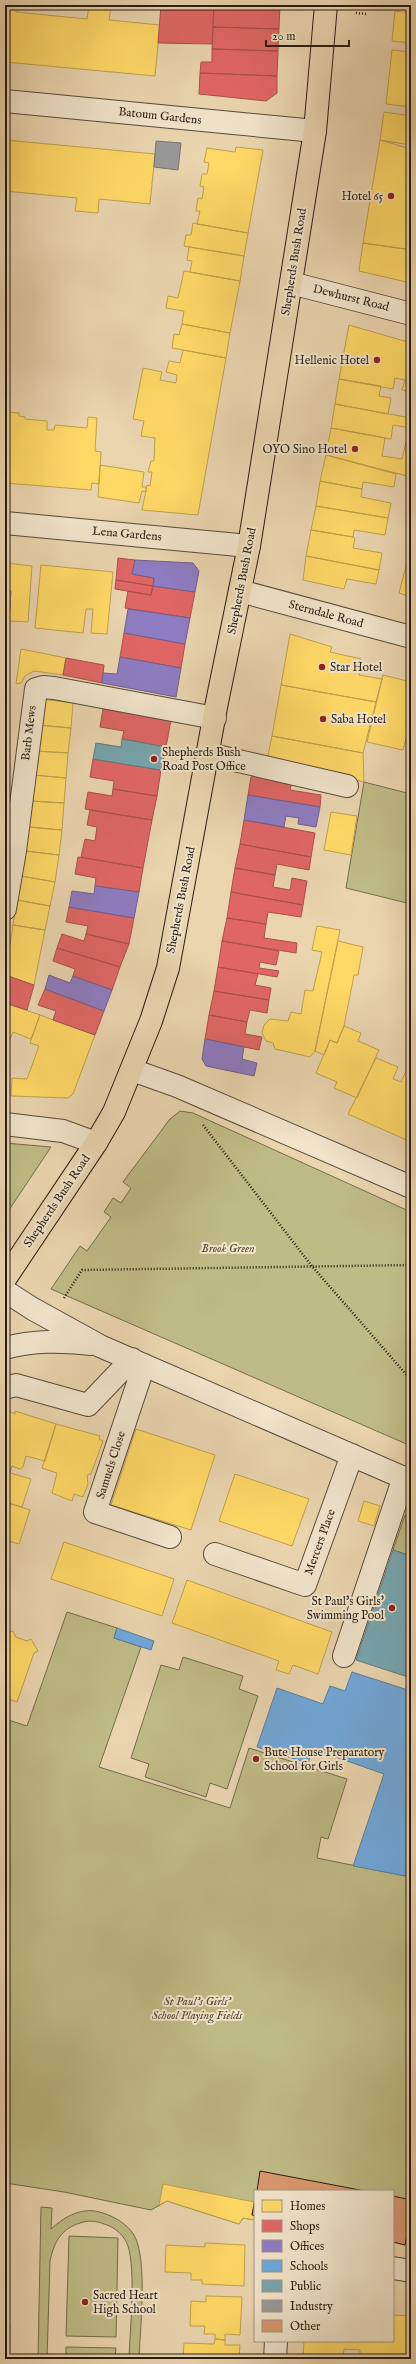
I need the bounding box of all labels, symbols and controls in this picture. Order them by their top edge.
scale bar [266,22,349,48]
text: 20 m [272,29,295,44]
street label: Batoum Gardens [118,104,202,128]
place label: Hotel 65 [341,189,384,204]
marker: Hotel 65 [386,191,396,201]
street label: Shepherds Bush Road [278,207,311,317]
street label: Dewhurst Road [311,281,391,315]
place label: Hellenic Hotel [295,353,370,368]
marker: Hellenic Hotel [372,355,382,365]
place label: OYO Sino Hotel [262,442,348,457]
marker: OYO Sino Hotel [350,444,360,454]
street label: Lena Gardens [91,523,163,545]
street label: Shepherds Bush Road [224,526,261,636]
street label: Sterndale Road [287,597,366,631]
place label: Star Hotel [330,660,383,675]
marker: Star Hotel [317,662,327,672]
street label: Barb Mews [18,705,40,761]
place label: Saba Hotel [331,712,387,727]
marker: Saba Hotel [318,714,328,724]
place label: Shepherds Bush Road Post Office [162,745,246,774]
marker: Shepherds Bush Road Post Office [149,754,159,764]
street label: Shepherds Bush Road [163,845,200,955]
street label: Shepherds Bush Road [20,1151,95,1251]
park label: Brook Green [201,1241,255,1256]
street label: Samuels Close [93,1429,129,1501]
street label: Mercers Place [301,1507,339,1577]
place label: St Paul's Girls' Swimming Pool [307,1594,385,1623]
marker: St Paul's Girls' Swimming Pool [387,1603,397,1613]
place label: Bute House Preparatory School for Girls [264,1745,385,1774]
marker: Bute House Preparatory School for Girls [251,1754,261,1764]
park label: St Paul's Girls' School Playing Fields [152,1994,243,2024]
legend [254,2190,394,2342]
text: Homes [290,2199,326,2214]
text: Shops [290,2219,320,2235]
text: Offices [290,2239,324,2254]
text: Schools [290,2259,328,2274]
text: Public [290,2279,321,2294]
place label: Sacred Heart High School [93,2288,158,2317]
marker: Sacred Heart High School [80,2297,90,2307]
text: Industry [290,2299,333,2314]
text: Other [290,2319,321,2334]

